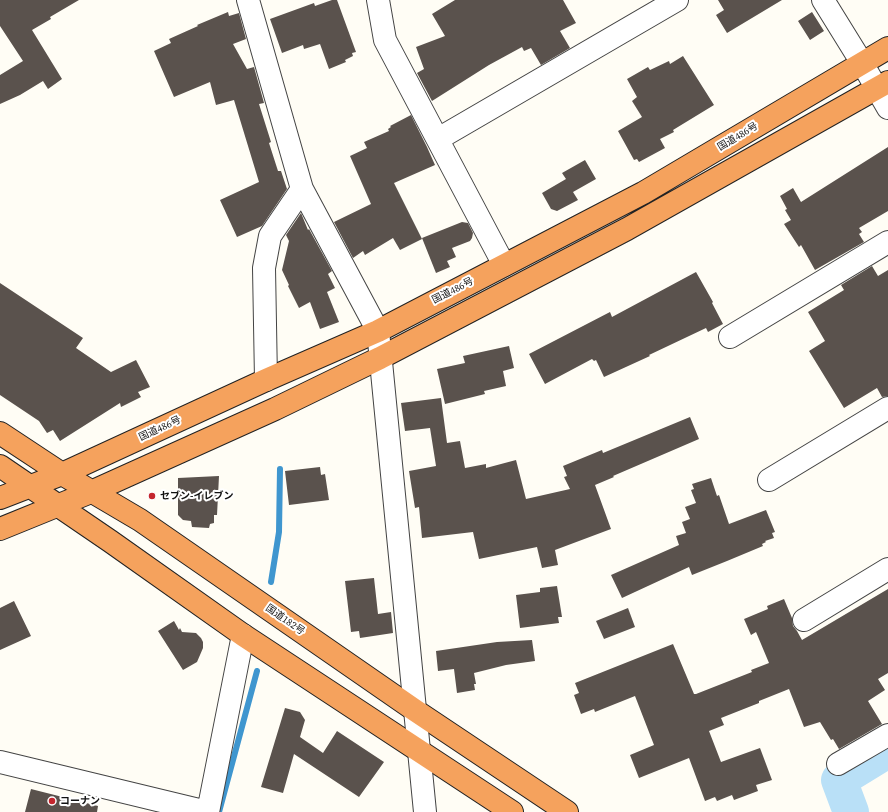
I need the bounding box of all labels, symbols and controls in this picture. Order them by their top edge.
street label: 国道486号 [716,120,760,154]
street label: 国道486号 [430,275,476,307]
street label: 国道486号 [137,414,183,444]
place label: セブン-イレブン [160,490,233,502]
marker: セブン-イレブン [147,491,157,501]
street label: 国道182号 [263,602,307,638]
place label: コーナン [60,795,100,807]
marker: コーナン [47,796,57,806]

